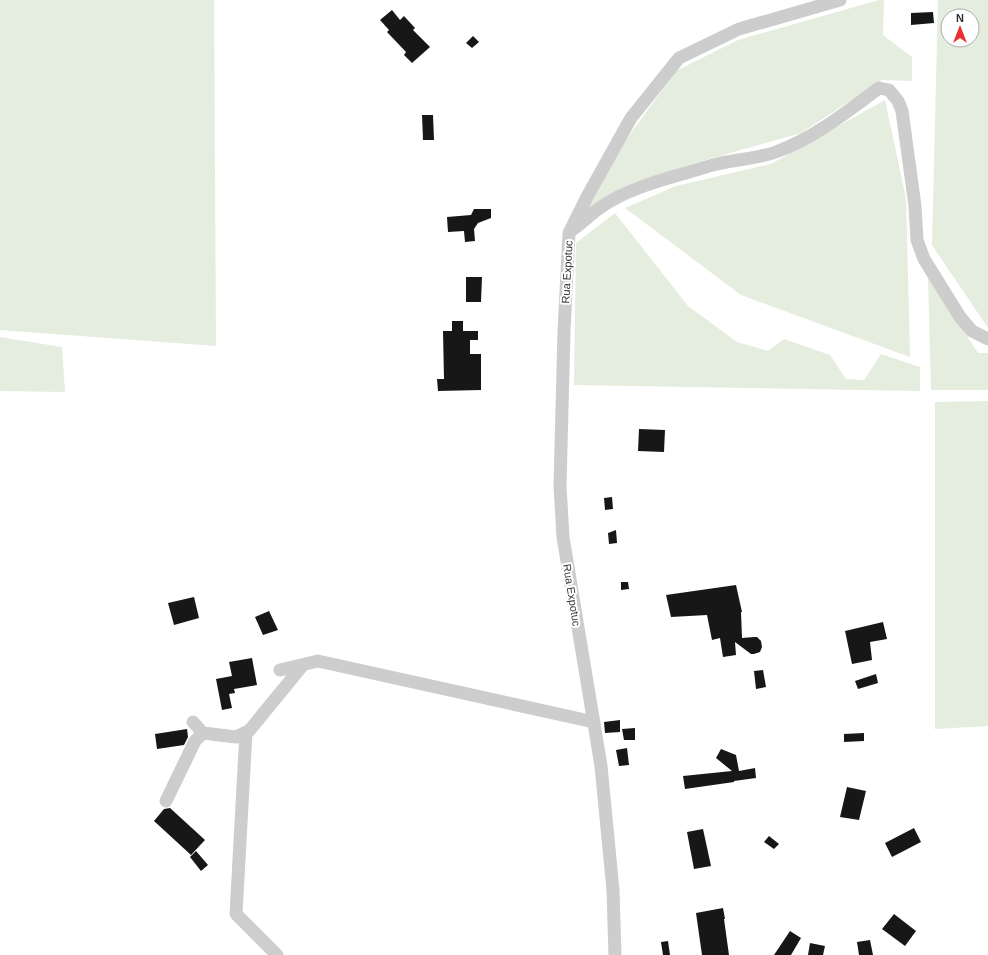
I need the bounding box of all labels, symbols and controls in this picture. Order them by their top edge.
north arrow [940,8,980,48]
text: N [956,12,964,24]
street label: Rua Expotuc [559,240,575,304]
street label: Rua Expotuc [561,563,583,628]

